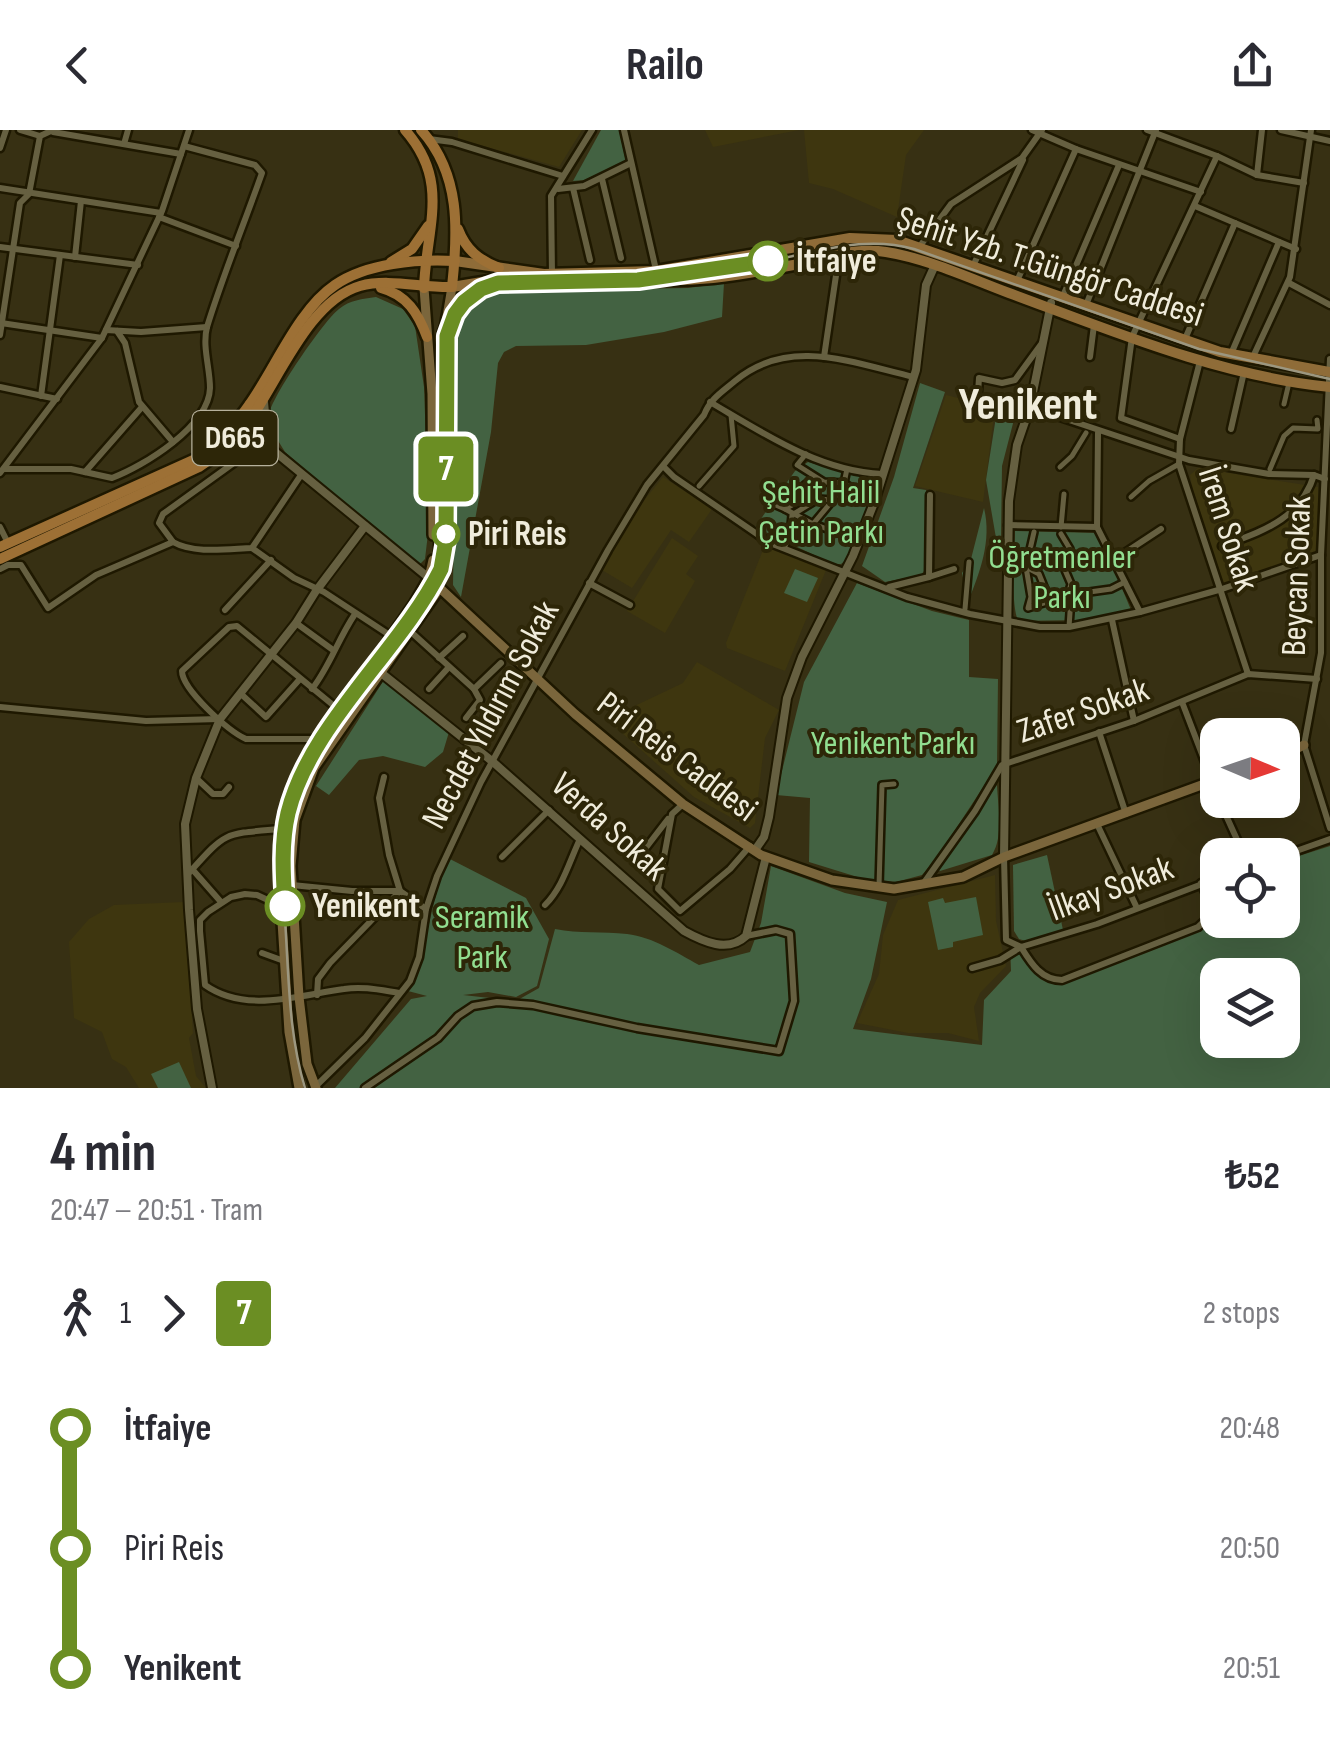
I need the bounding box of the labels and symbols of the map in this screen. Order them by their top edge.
street label: Şehit Yzb. T.Güngör Caddesi [891,197,1209,337]
place label: İtfaiye [796,240,877,283]
marker: İtfaiye [749,242,787,280]
district label: Yenikent [959,378,1097,433]
road number: D665 [192,411,278,465]
line badge: 7 [414,436,478,502]
street label: İrem Sokak [1188,461,1268,597]
park label: Şehit Halil Çetin Parkı [758,471,884,554]
street label: Beycan Sokak [1273,495,1321,657]
place label: Piri Reis [468,513,567,556]
marker: Piri Reis [433,521,459,547]
park label: Öğretmenler Parkı [988,536,1136,619]
street label: Necdet Yıldırım Sokak [413,593,569,836]
street label: Zafer Sokak [1012,668,1155,754]
street label: Piri Reis Caddesi [588,683,766,831]
north arrow [1200,718,1300,818]
park label: Yenikent Parkı [811,722,975,765]
street label: Verda Sokak [542,764,676,891]
street label: İlkay Sokak [1043,847,1180,931]
place label: Yenikent [312,885,420,928]
marker: Yenikent [266,887,304,925]
park label: Seramik Park [435,896,530,979]

